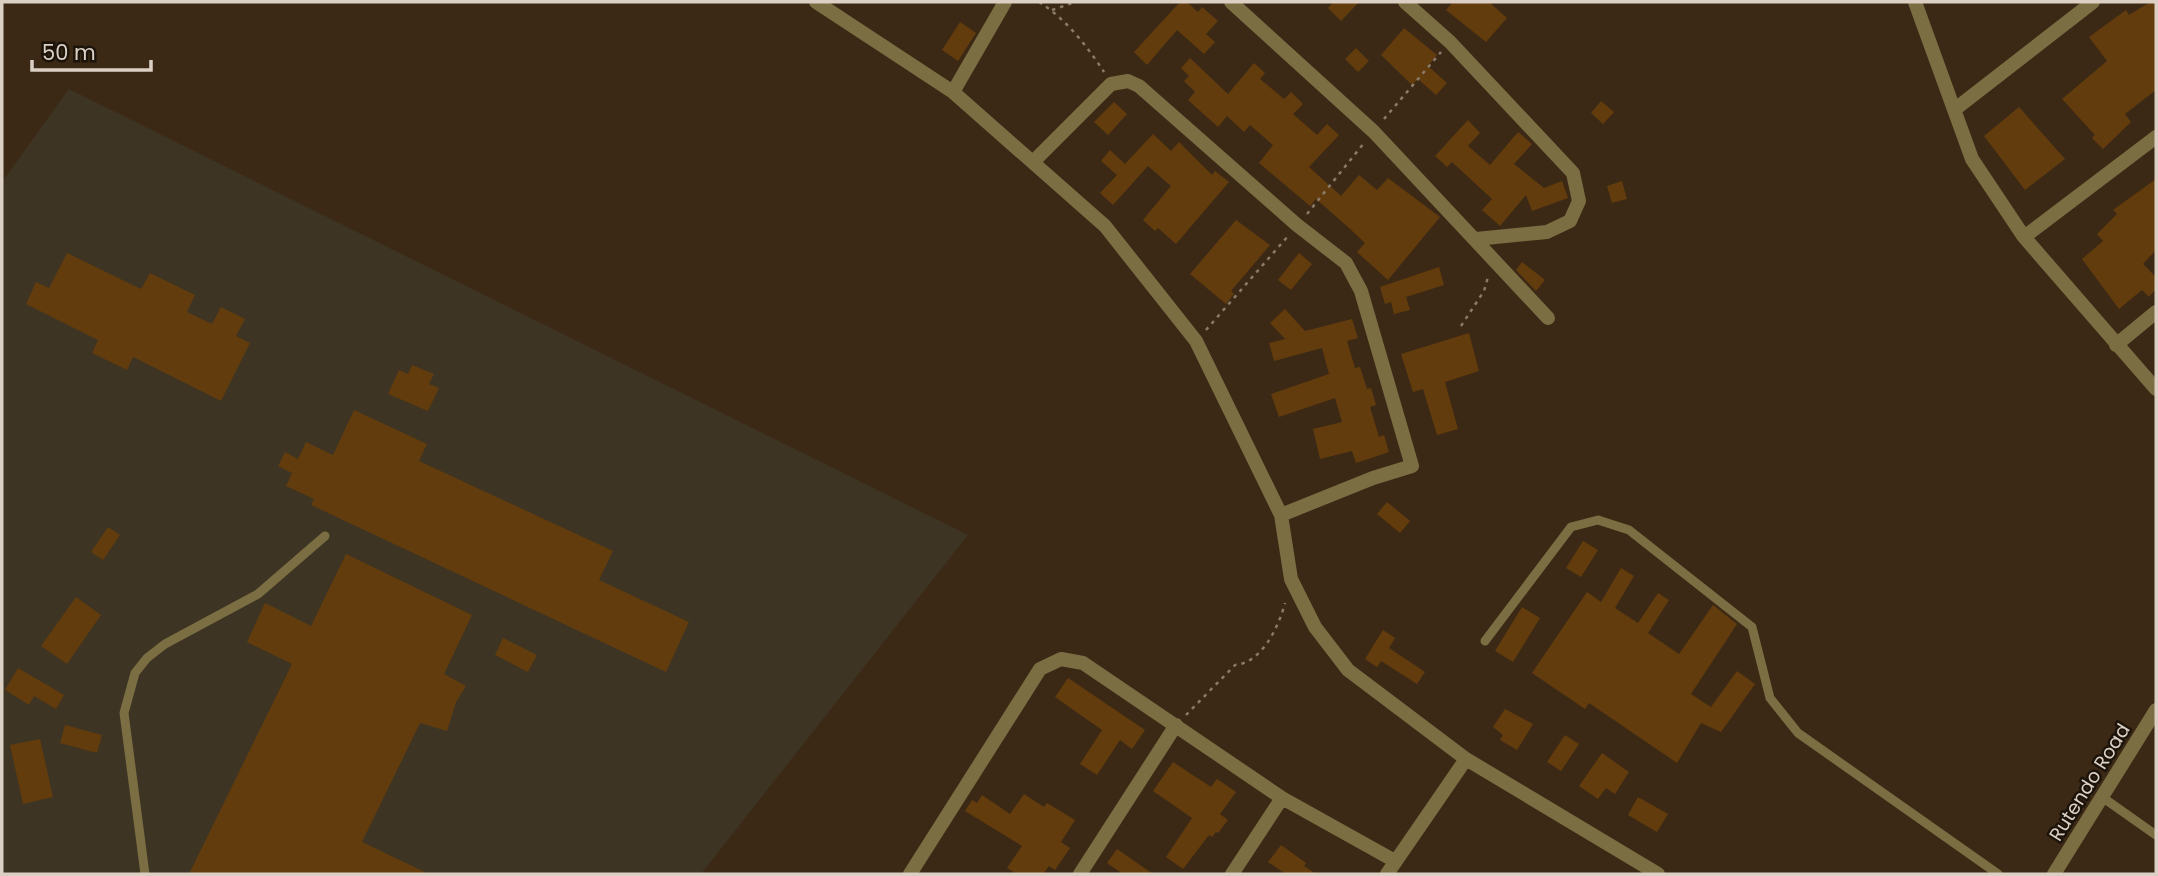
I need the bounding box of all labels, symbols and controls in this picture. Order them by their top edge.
scale bar [32,28,150,72]
text: 50 m [42,38,96,67]
street label: Rutendo Road [2042,718,2136,846]

